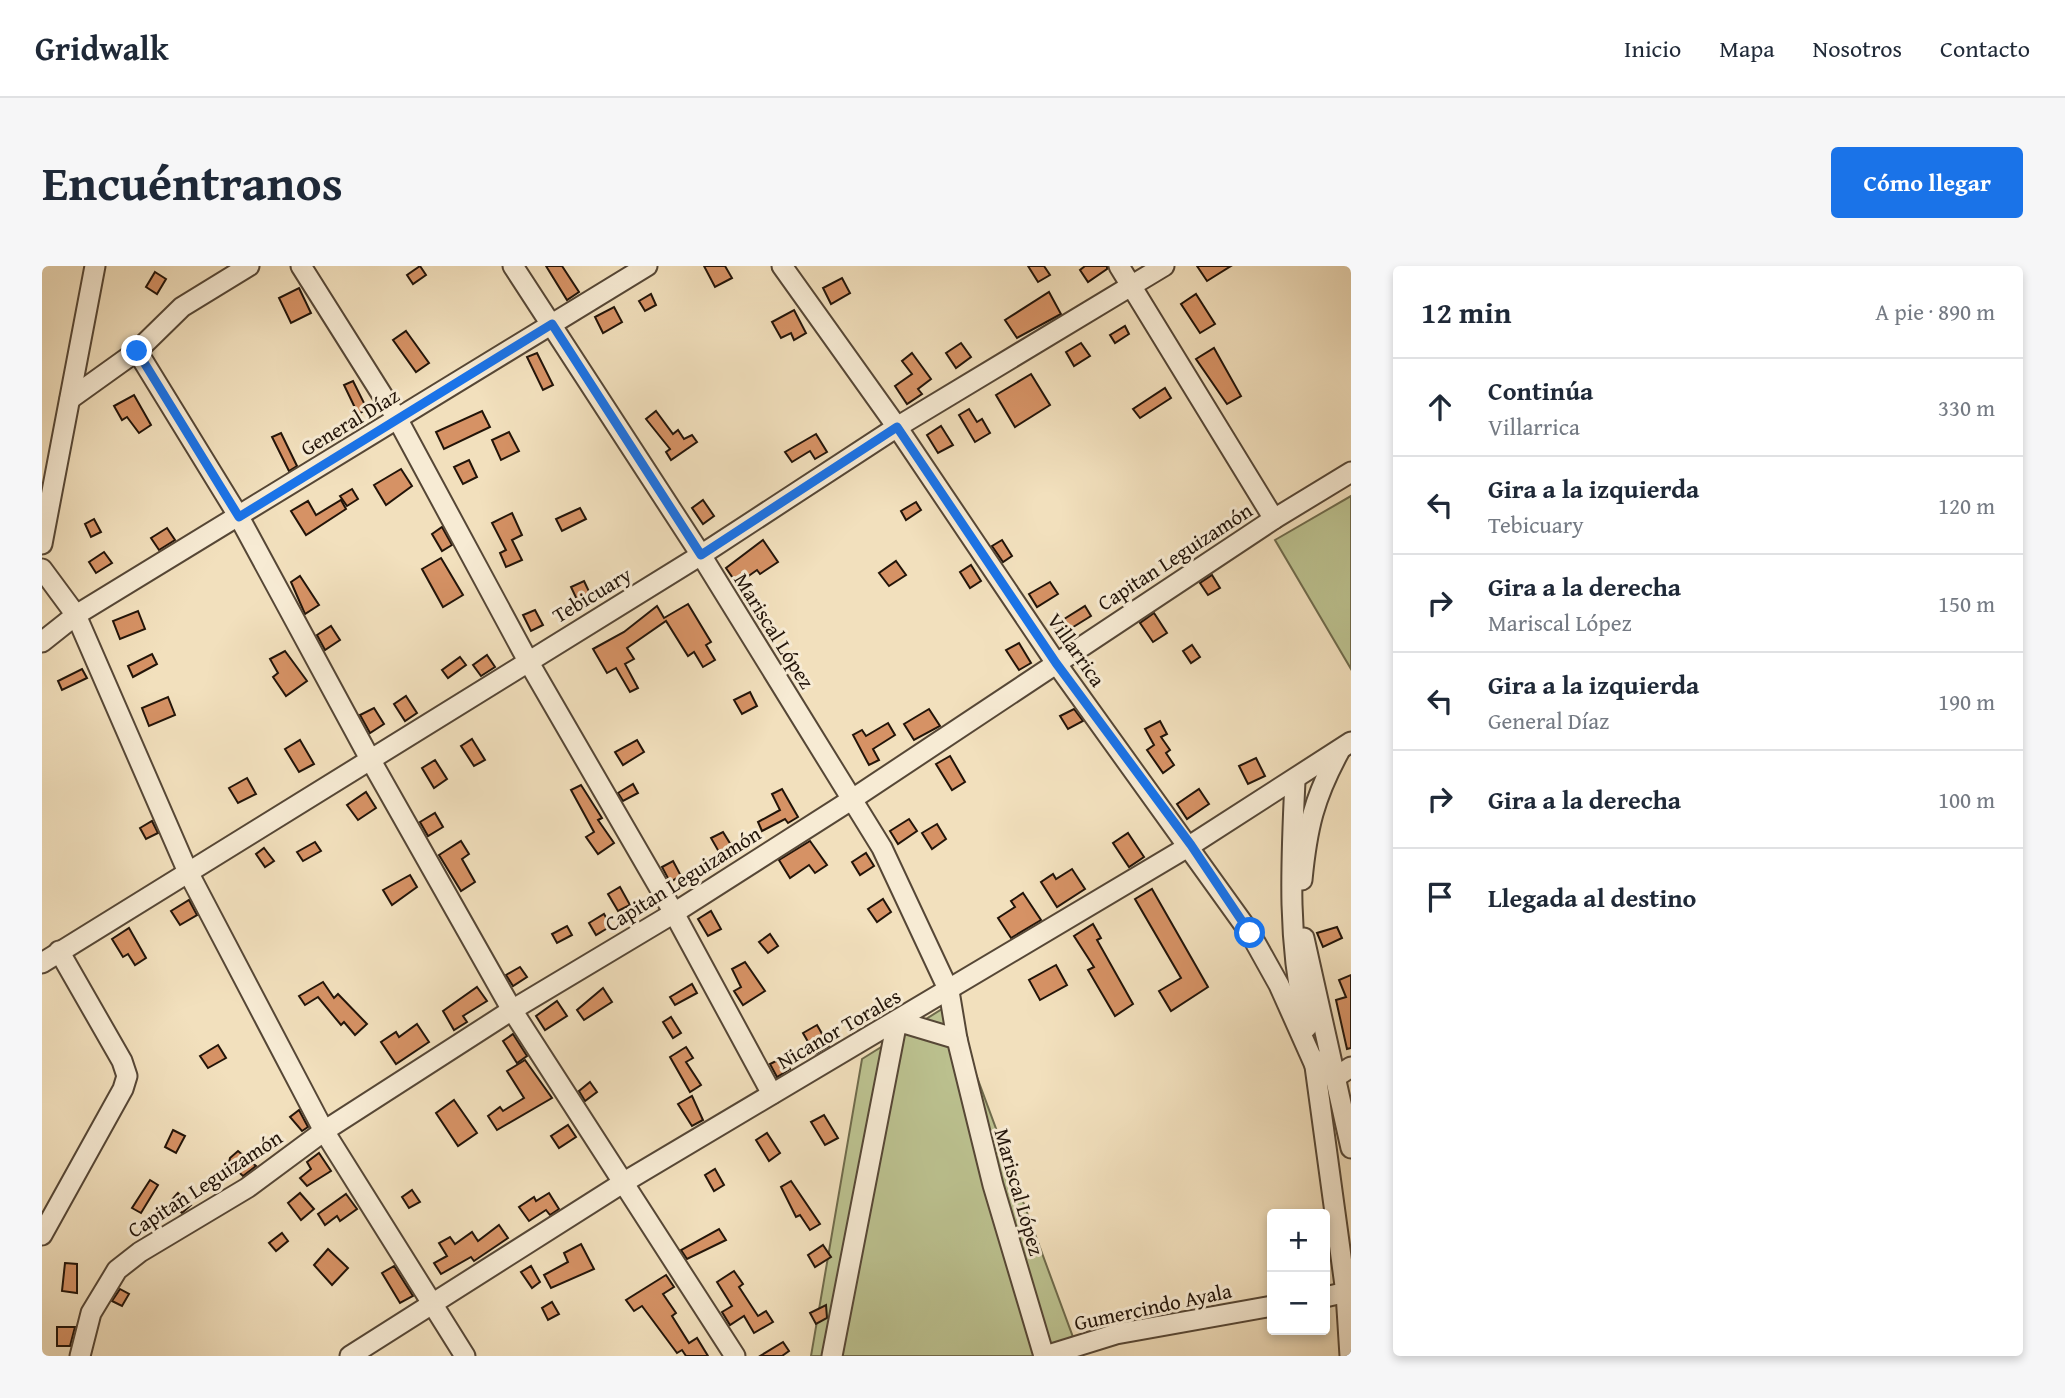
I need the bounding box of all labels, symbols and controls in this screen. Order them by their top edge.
text: Gridwalk [35,24,169,72]
text: Inicio [1624,31,1681,66]
text: Mapa [1719,31,1775,66]
text: Nosotros [1813,31,1902,66]
text: Contacto [1940,31,2030,66]
text: Encuéntranos [42,146,343,218]
button: Cómo llegar [1831,147,2023,218]
text: 12 min [1421,290,1511,334]
text: A pie · 890 m [1875,295,1995,328]
route end [121,335,152,366]
text: Continúa [1488,371,1593,410]
street label: General Díaz [294,380,405,463]
icon: ahead [1421,388,1459,426]
text: 330 m [1938,391,1995,424]
text: Villarrica [1488,410,1580,443]
text: Gira a la izquierda [1488,469,1699,508]
icon: left [1421,486,1459,524]
text: 120 m [1938,489,1995,522]
street label: Capitan Leguizamón [1091,495,1258,618]
text: Tebicuary [1488,508,1584,541]
street label: Tebicuary [546,559,638,630]
street label: Mariscal López [727,567,822,695]
text: Gira a la derecha [1488,567,1681,606]
icon: right [1421,584,1459,622]
text: 150 m [1938,587,1995,620]
street label: Villarrica [1040,606,1113,693]
text: Mariscal López [1488,606,1632,639]
text: Gira a la izquierda [1488,665,1699,704]
icon: left [1421,682,1459,720]
text: 190 m [1938,685,1995,718]
text: General Díaz [1488,704,1609,737]
icon: right [1421,780,1459,818]
text: Gira a la derecha [1488,780,1681,819]
text: 100 m [1938,783,1995,816]
street label: Capitan Leguizamón [599,818,767,939]
icon: arrive [1421,878,1459,916]
text: Llegada al destino [1488,878,1696,917]
route start [1234,917,1265,948]
street label: Nicanor Torales [771,980,907,1077]
street label: Capitan Leguizamón [121,1122,288,1245]
street label: Mariscal López [987,1125,1052,1259]
map controls [1267,1209,1330,1335]
button: + [1267,1209,1330,1272]
button: − [1267,1272,1330,1335]
street label: Gumercindo Ayala [1071,1275,1235,1338]

